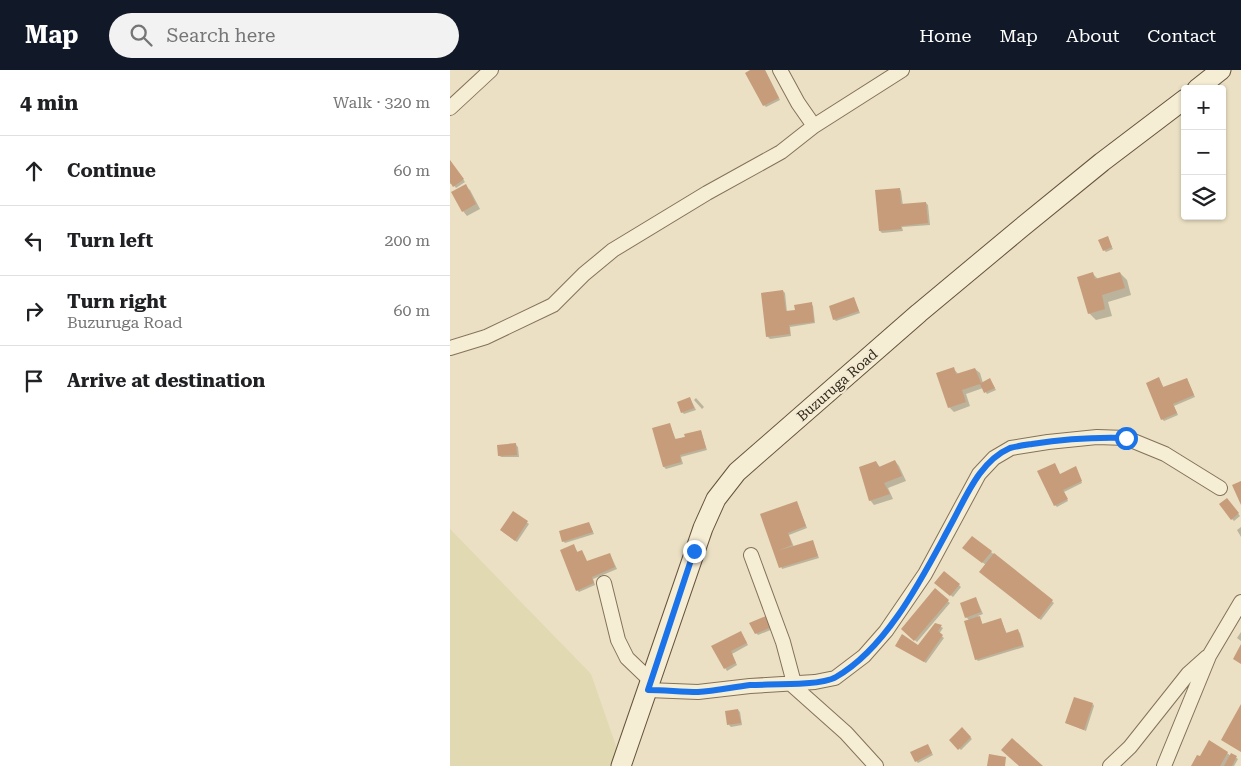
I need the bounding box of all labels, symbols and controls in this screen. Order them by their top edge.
search box [109,13,459,58]
text: Map [25,21,79,49]
icon: search [127,21,155,49]
text: Search here [167,24,275,47]
text: Home [919,25,971,46]
text: Map [999,25,1038,46]
text: About [1066,25,1119,46]
text: Contact [1147,25,1216,46]
map controls [1181,85,1226,220]
button: + [1181,85,1226,130]
text: 4 min [20,91,78,115]
text: Walk · 320 m [333,93,430,112]
button: − [1181,130,1226,175]
icon: ahead [20,157,48,185]
text: Continue [67,159,156,182]
text: 60 m [393,161,430,180]
button: layers [1181,175,1226,220]
icon: left [20,227,48,255]
text: Turn left [67,229,153,252]
text: 200 m [384,231,430,250]
text: Turn right [67,290,167,313]
icon: right [20,297,48,325]
text: 60 m [393,301,430,320]
text: Buzuruga Road [67,313,182,332]
street label: Buzuruga Road [794,346,880,424]
icon: arrive [20,367,48,395]
text: Arrive at destination [67,369,265,392]
route start [1115,427,1138,450]
route end [683,540,706,563]

